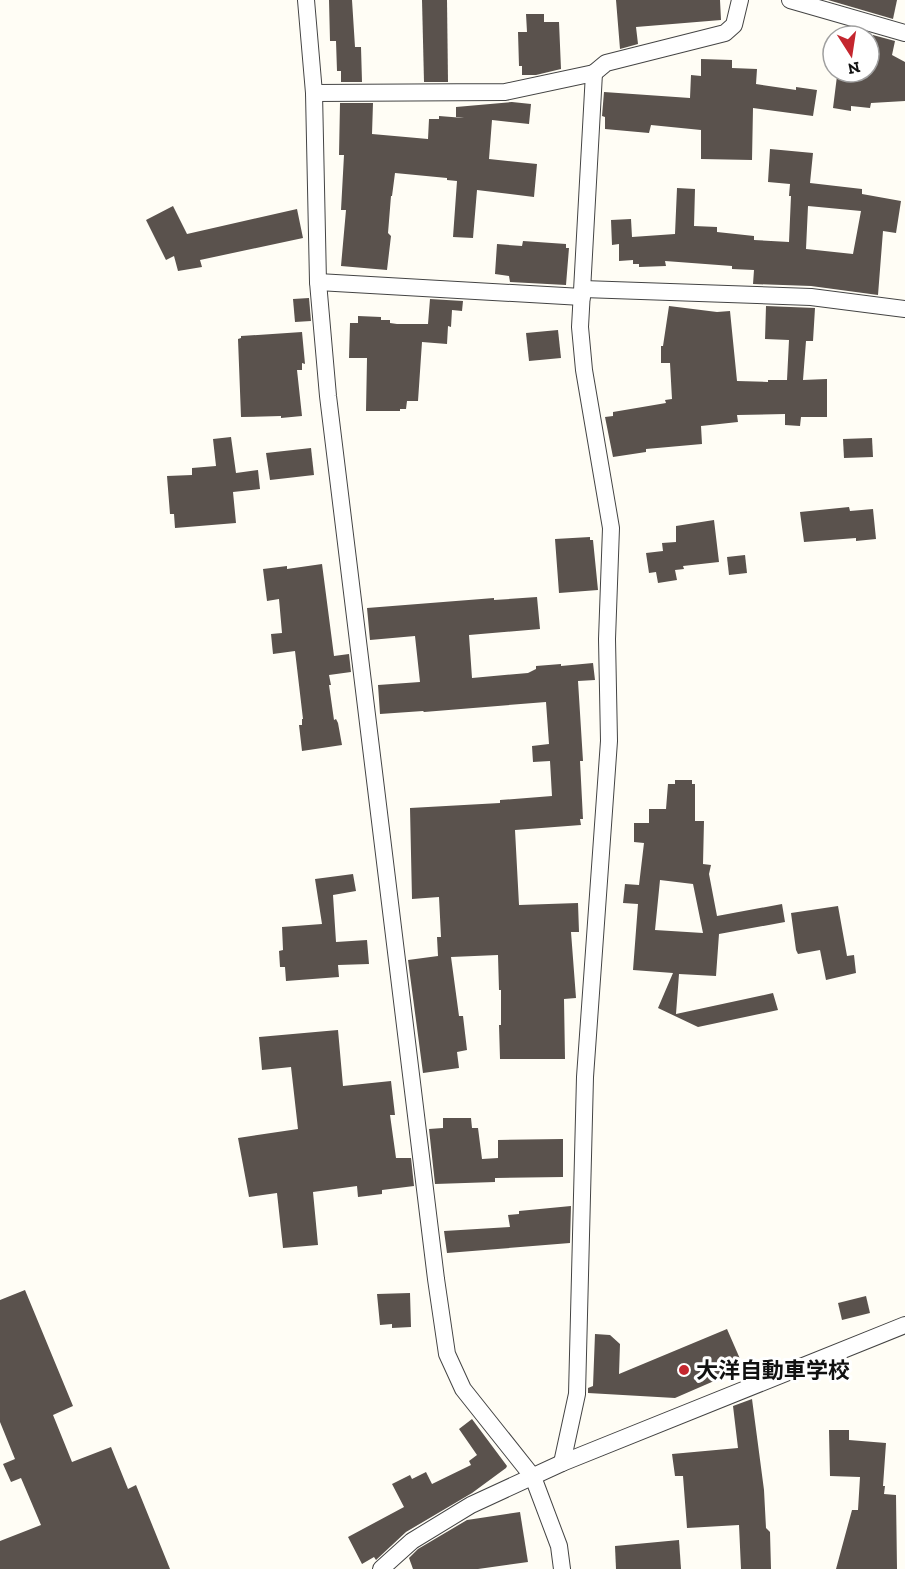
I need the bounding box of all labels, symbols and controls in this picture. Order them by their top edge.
north arrow [821,24,881,84]
text: N [846,58,862,79]
place label: 大洋自動車学校 [696,1357,850,1384]
marker: 大洋自動車学校 [677,1363,691,1377]

